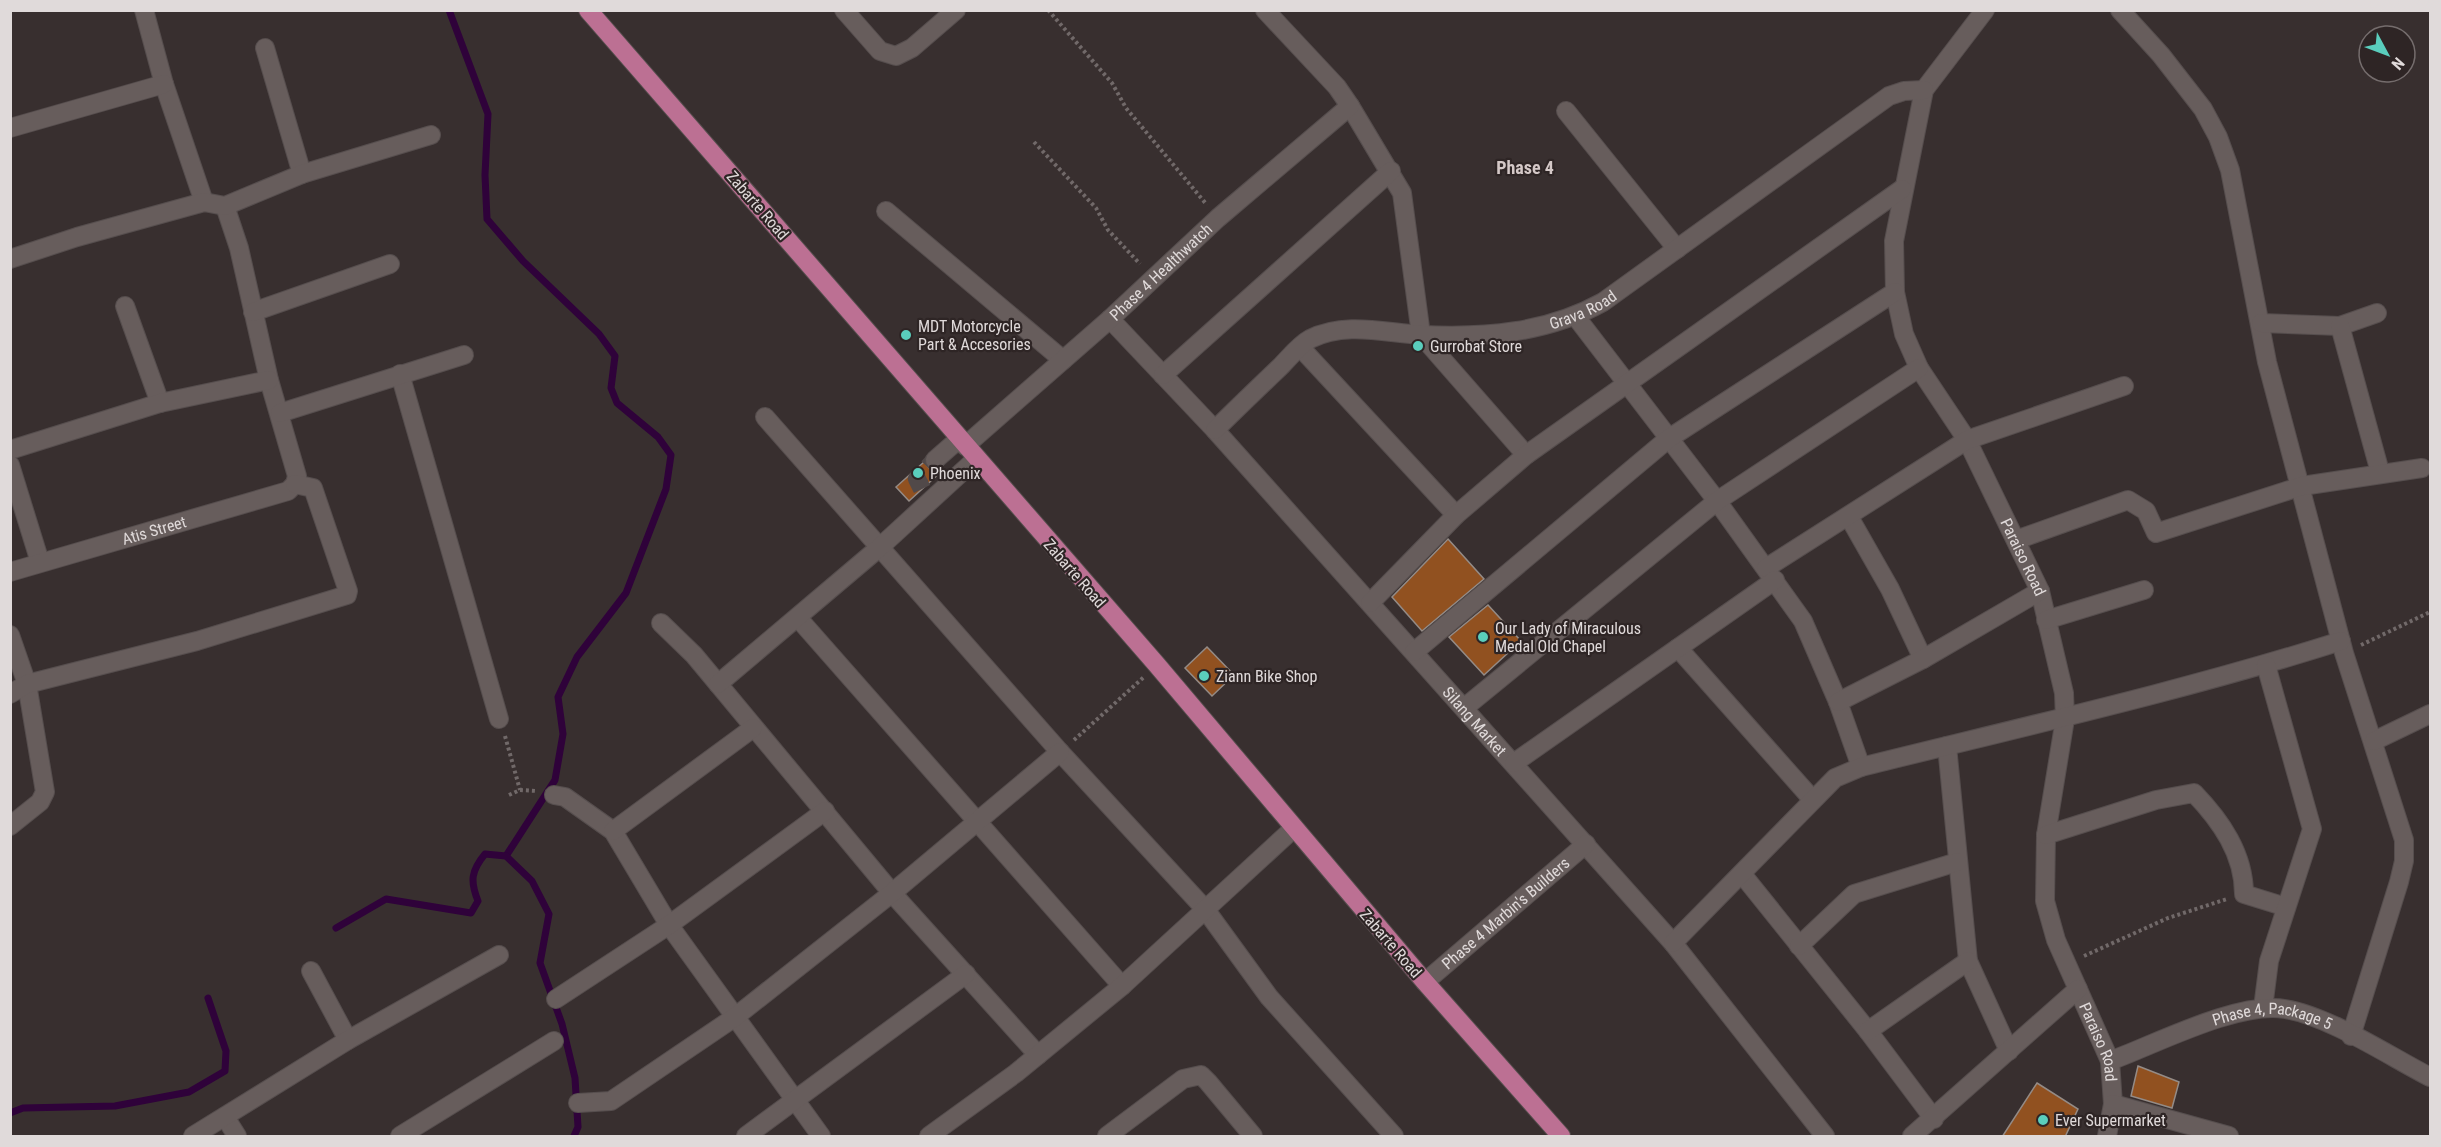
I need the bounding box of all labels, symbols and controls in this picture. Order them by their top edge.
north arrow [2357,24,2417,84]
text: N [2388,54,2408,73]
district label: Phase 4 [1496,157,1554,178]
street label: Zabarte Road [723,167,793,244]
street label: Phase 4 Healthwatch [1106,220,1216,325]
street label: Grava Road [1547,286,1620,333]
place label: MDT Motorcycle Part & Accesories [918,317,1031,354]
marker: MDT Motorcycle Part & Accesories [899,328,913,342]
place label: Gurrobat Store [1430,337,1522,356]
marker: Gurrobat Store [1411,339,1425,353]
place label: Phoenix [930,464,981,483]
marker: Phoenix [911,466,925,480]
street label: Atis Street [120,512,189,549]
street label: Paraiso Road [1996,515,2050,599]
street label: Zabarte Road [1040,535,1110,612]
place label: Our Lady of Miraculous Medal Old Chapel [1495,619,1641,656]
marker: Our Lady of Miraculous Medal Old Chapel [1476,630,1490,644]
place label: Ziann Bike Shop [1216,667,1318,686]
marker: Ziann Bike Shop [1197,669,1211,683]
street label: Silang Market [1439,683,1511,760]
street label: Phase 4 Marbin's Builders [1438,853,1574,973]
street label: Zabarte Road [1356,905,1426,982]
street label: Phase 4, Package 5 [2210,999,2335,1034]
street label: Paraiso Road [2075,1000,2120,1082]
place label: Ever Supermarket [2055,1111,2166,1130]
marker: Ever Supermarket [2036,1113,2050,1127]

